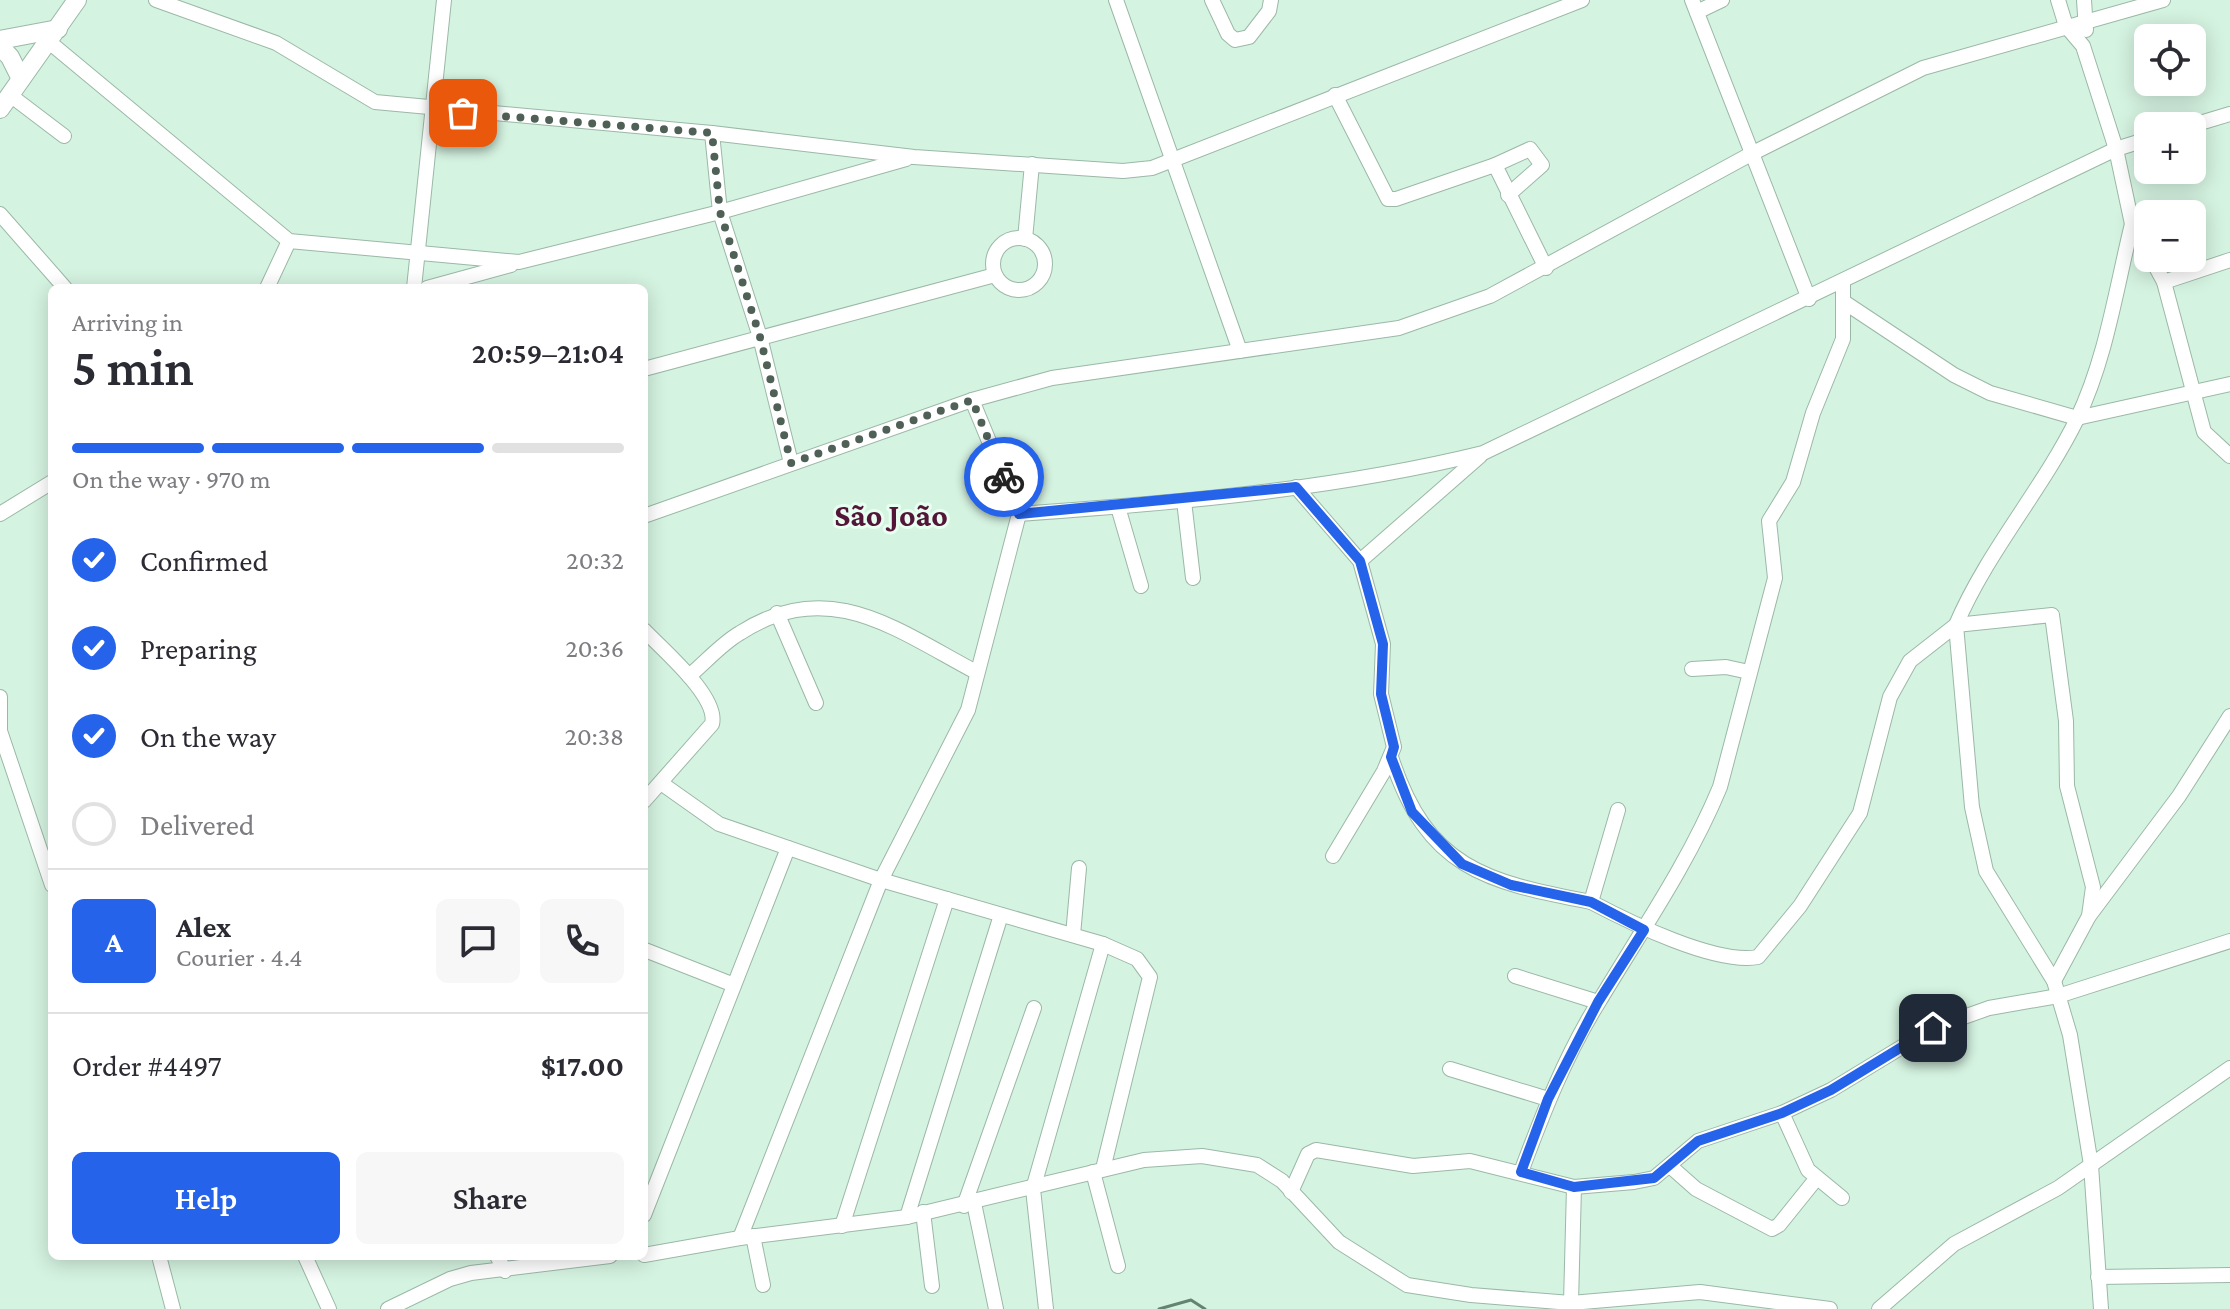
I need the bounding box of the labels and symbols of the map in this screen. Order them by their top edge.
pin [429,79,497,147]
courier [964,437,1044,517]
district label: São João [834,497,948,533]
pin [1899,994,1967,1062]

